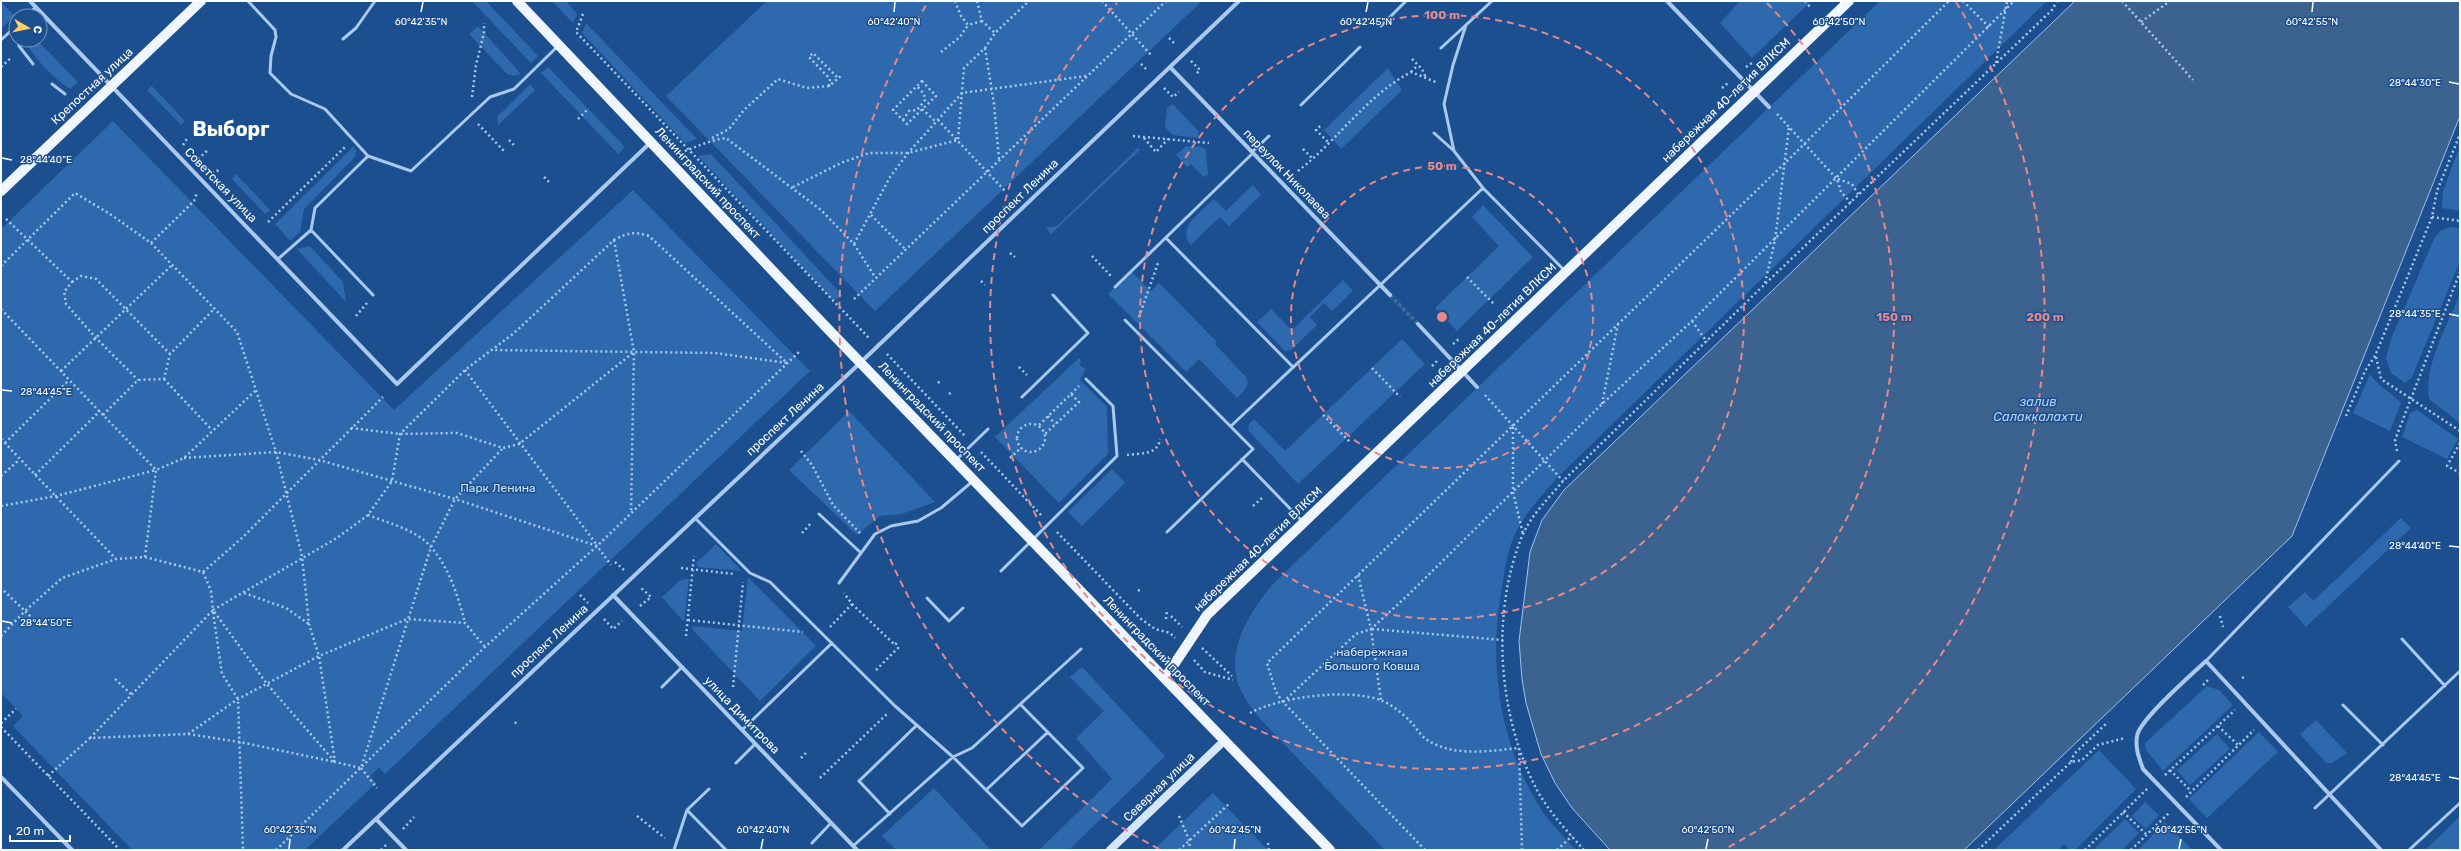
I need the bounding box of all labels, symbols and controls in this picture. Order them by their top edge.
north arrow [8,8,48,48]
text: 100 m [1424,8,1460,22]
text: 60°42'35"N [395,16,447,28]
text: 60°42'40"N [868,16,920,28]
text: 60°42'45"N [1340,16,1392,28]
text: 60°42'50"N [1812,16,1866,28]
text: 60°42'55"N [2286,16,2338,28]
text: С [30,25,44,35]
street label: набережная 40-летия ВЛКСМ [1659,35,1793,165]
street label: Крепостная улица [48,45,136,127]
text: 28°44'30"E [2389,77,2441,89]
district label: Выборг [193,117,269,141]
street label: Ленинградский проспект [652,124,764,242]
street label: переулок Николаева [1241,126,1333,222]
street label: Советская улица [182,145,260,225]
text: 28°44'40"E [20,154,72,166]
street label: проспект Ленина [979,156,1061,236]
text: 50 m [1427,159,1457,173]
street label: набережная 40-летия ВЛКСМ [1425,260,1559,390]
text: 28°44'35"E [2389,308,2441,320]
centre of rings [1435,310,1449,324]
text: 150 m [1876,310,1912,324]
text: 200 m [2026,310,2064,324]
street label: Ленинградский проспект [876,359,988,475]
street label: проспект Ленина [743,379,827,459]
text: 28°44'45"E [20,386,72,398]
water label: залив Салаккалахти [1993,394,2083,424]
park label: Парк Ленина [460,481,536,495]
street label: набережная 40-летия ВЛКСМ [1191,484,1325,614]
text: 28°44'40"E [2389,540,2441,552]
street label: Ленинградский проспект [1101,593,1213,709]
street label: проспект Ленина [507,601,591,681]
text: 28°44'50"E [20,617,72,629]
park label: набережная Большого Ковша [1324,645,1420,673]
street label: улица Димитрова [701,673,783,757]
street label: Северная улица [1121,750,1197,824]
text: 28°44'45"E [2389,772,2441,784]
scale bar [10,817,70,843]
text: 20 m [16,824,44,838]
text: 60°42'35"N [264,824,316,836]
text: 60°42'40"N [737,824,789,836]
text: 60°42'45"N [1209,824,1261,836]
text: 60°42'50"N [1681,824,1735,836]
text: 60°42'55"N [2155,824,2207,836]

